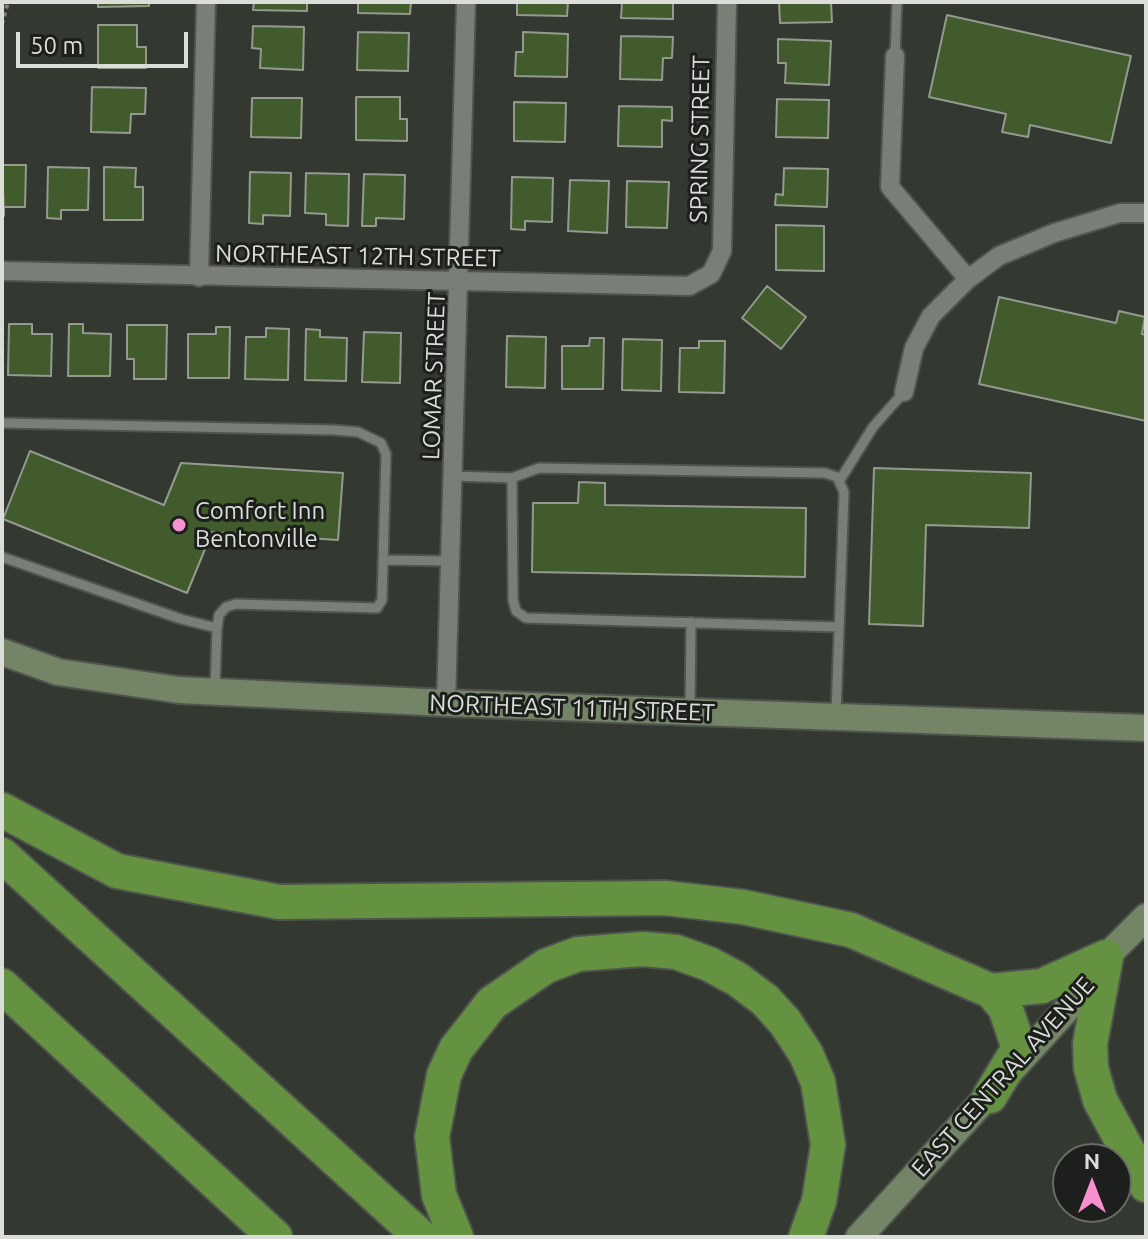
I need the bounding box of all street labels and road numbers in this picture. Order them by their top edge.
street label: SPRING STREET [684,55,716,223]
street label: NORTHEAST 12TH STREET [215,239,501,273]
street label: LOMAR STREET [417,291,451,461]
street label: NORTHEAST 11TH STREET [429,689,715,727]
street label: EAST CENTRAL AVENUE [906,971,1100,1183]

